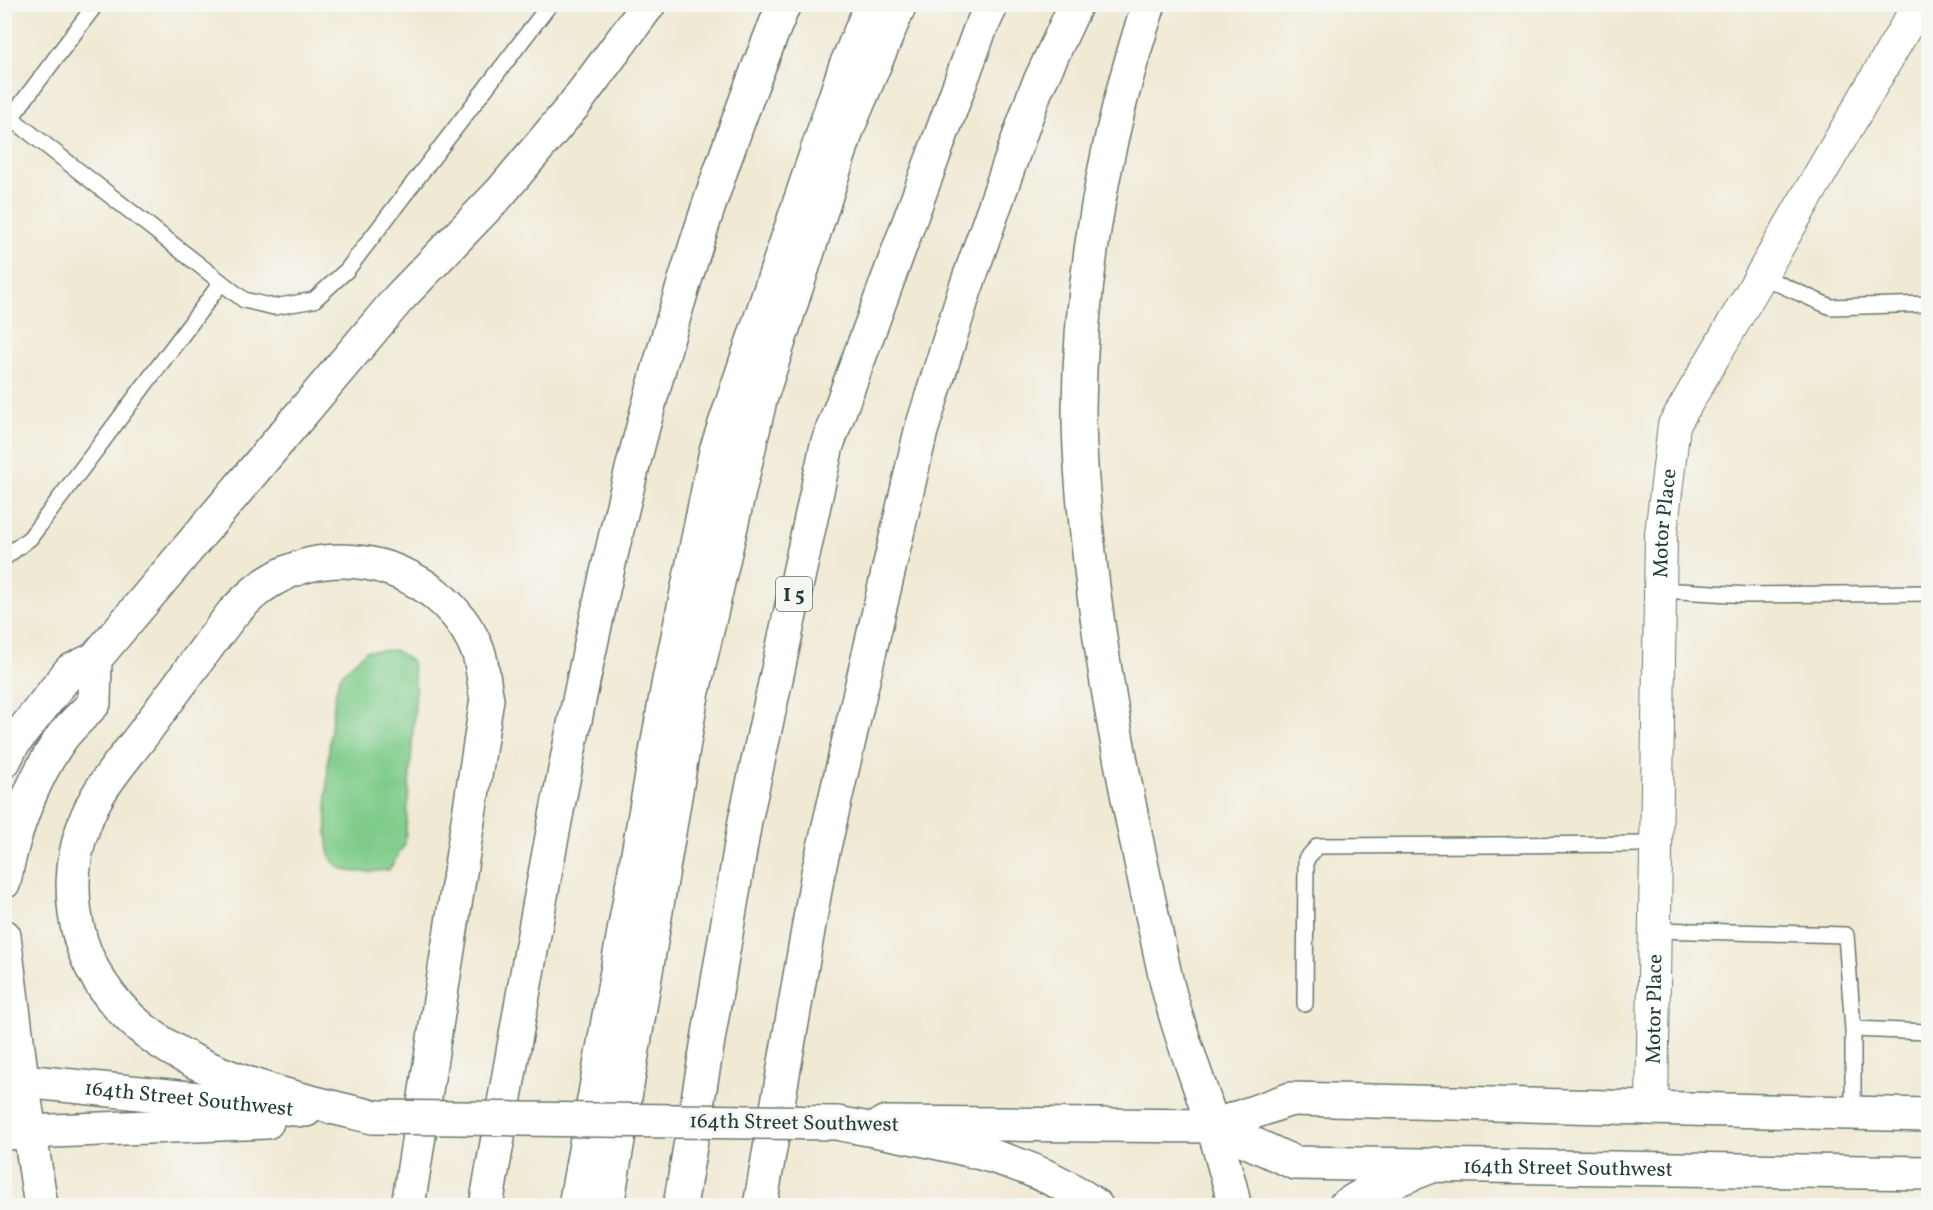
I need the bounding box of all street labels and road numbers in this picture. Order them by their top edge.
street label: Motor Place [1647,467,1685,578]
road number: I 5 [776,577,812,611]
street label: Motor Place [1640,954,1670,1064]
street label: 164th Street Southwest [83,1074,295,1125]
street label: 164th Street Southwest [689,1107,899,1140]
street label: 164th Street Southwest [1463,1153,1673,1185]

